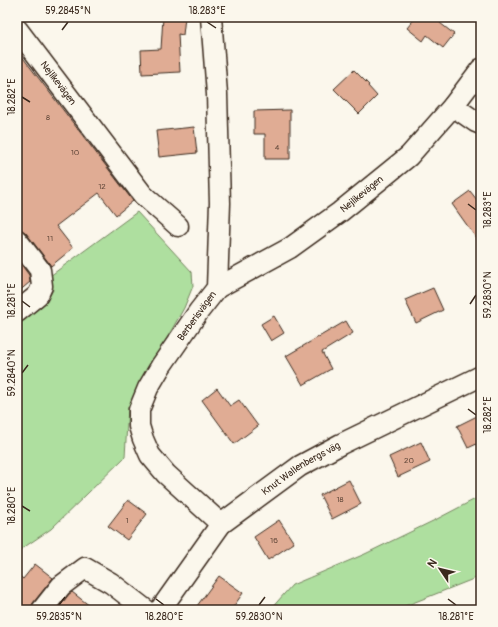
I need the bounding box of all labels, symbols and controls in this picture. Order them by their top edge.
text: 59.2845°N [45,5,91,17]
text: 18.283°E [189,5,225,17]
street label: Nejlikevägen [38,59,79,108]
text: 18.282°E [6,79,18,115]
house number: 8 [46,113,50,122]
house number: 4 [275,143,280,152]
house number: 10 [71,148,80,157]
street label: Nejlikevägen [338,173,386,215]
house number: 12 [98,182,106,191]
text: 18.283°E [482,192,494,228]
house number: 11 [47,234,53,243]
text: 59.2830°N [482,271,494,318]
text: 18.281°E [6,283,18,319]
street label: Berberisvägen [175,289,219,343]
text: 59.2840°N [6,349,18,397]
text: 18.282°E [482,397,494,433]
street label: Knut Wallenbergs väg [260,439,342,498]
house number: 20 [404,456,415,465]
text: 18.280°E [6,487,18,525]
house number: 18 [336,495,344,504]
house number: 1 [125,516,129,525]
house number: 16 [270,536,278,545]
north arrow [420,549,460,589]
text: N [425,556,440,570]
text: 59.2835°N [36,611,82,623]
text: 18.280°E [145,611,183,623]
text: 59.2830°N [236,611,283,623]
text: 18.281°E [438,611,474,623]

